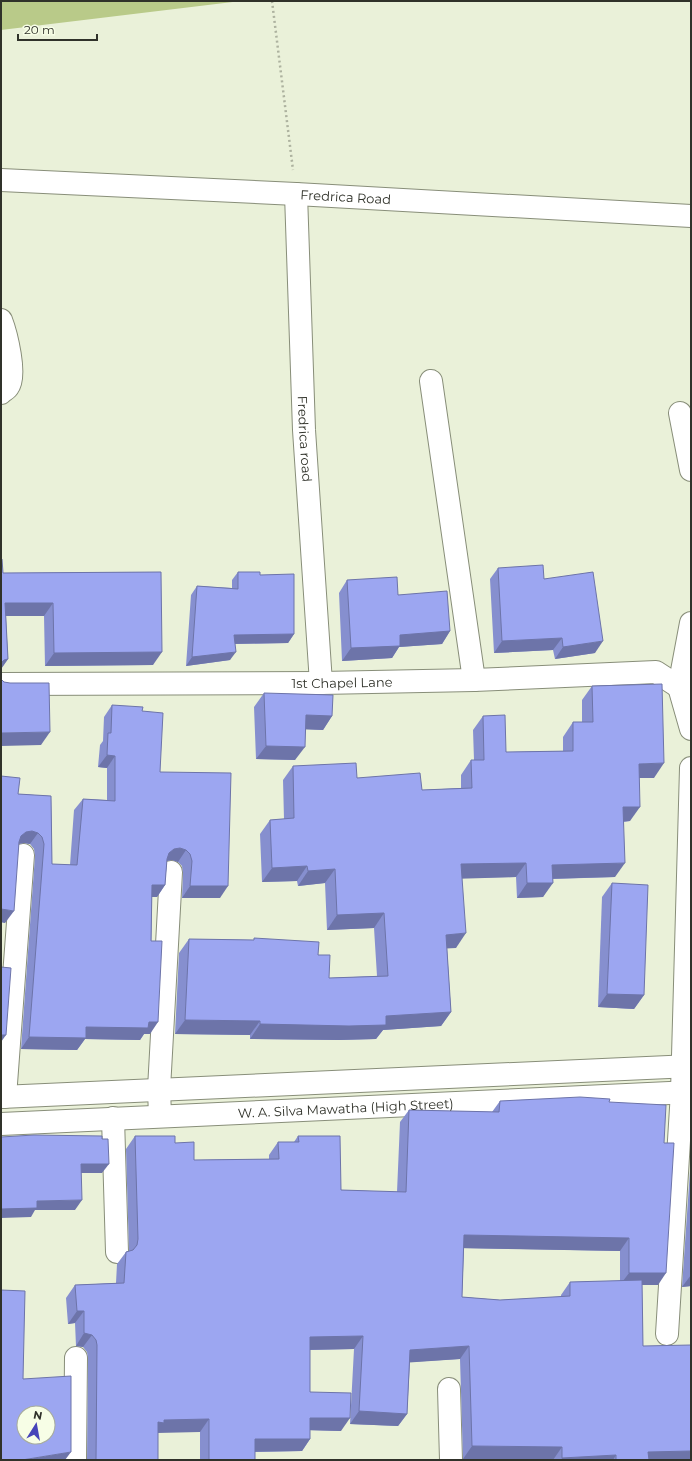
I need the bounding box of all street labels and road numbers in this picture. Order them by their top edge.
street label: Fredrica Road [300,186,391,207]
street label: Fredrica road [295,395,315,483]
street label: 1st Chapel Lane [291,674,393,691]
street label: W. A. Silva Mawatha (High Street) [237,1095,454,1121]

